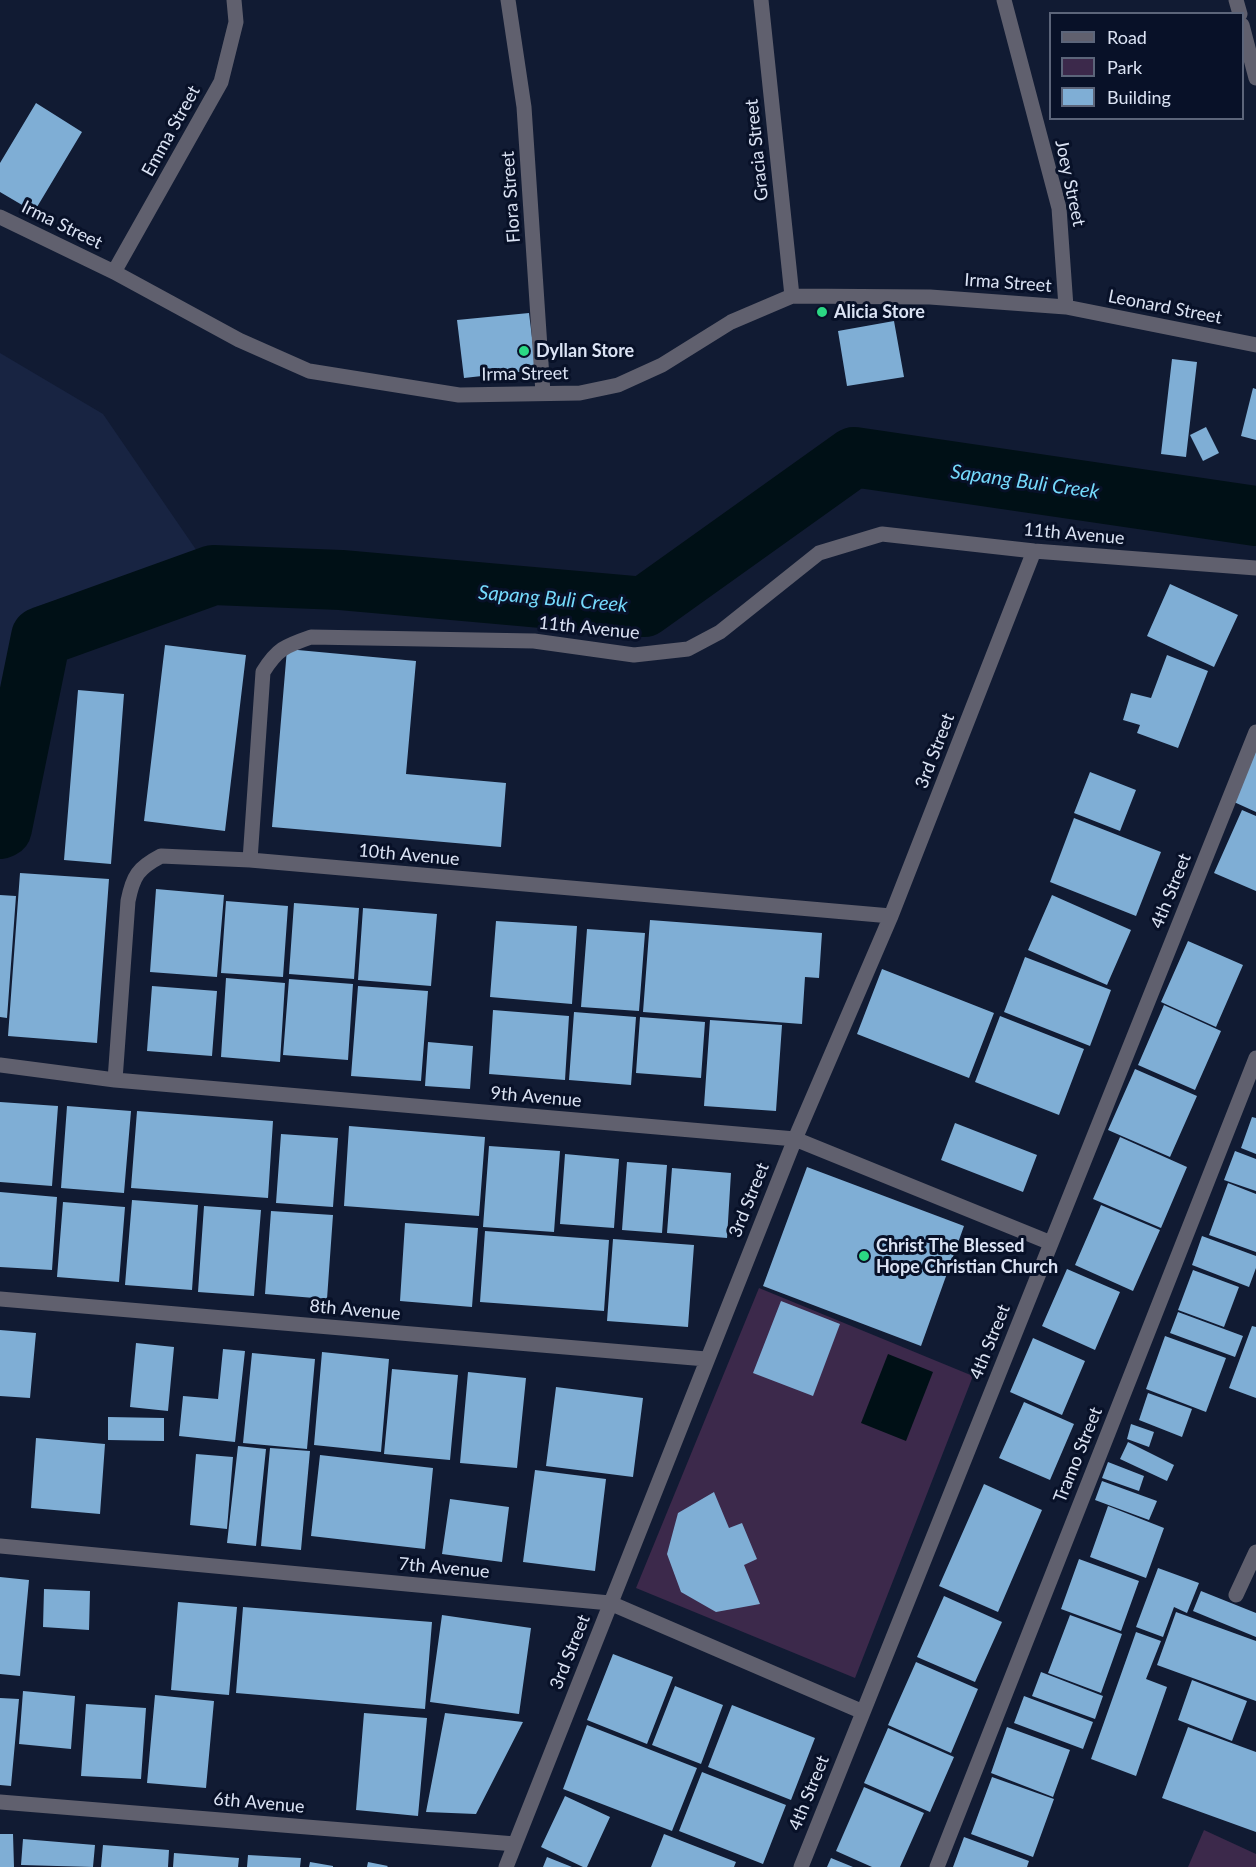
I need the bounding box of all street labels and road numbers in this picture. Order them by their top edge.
street label: Emma Street [137,82,205,180]
street label: Gracia Street [741,98,773,202]
street label: Joey Street [1050,138,1090,228]
street label: Flora Street [497,150,525,244]
street label: Irma Street [18,196,106,254]
street label: Irma Street [964,269,1052,297]
street label: Leonard Street [1106,285,1224,329]
street label: Irma Street [481,362,569,386]
street label: 11th Avenue [1022,519,1126,549]
street label: 11th Avenue [537,612,641,644]
street label: 3rd Street [911,710,959,792]
street label: 10th Avenue [357,840,461,870]
street label: 4th Street [1146,850,1196,932]
street label: 9th Avenue [490,1082,582,1112]
street label: 3rd Street [724,1159,774,1241]
street label: 8th Avenue [309,1295,401,1325]
street label: 4th Street [965,1301,1015,1383]
street label: Tramo Street [1049,1404,1107,1506]
street label: 7th Avenue [398,1553,490,1583]
street label: 3rd Street [545,1611,595,1693]
street label: 4th Street [784,1752,834,1834]
street label: 6th Avenue [213,1788,305,1818]

